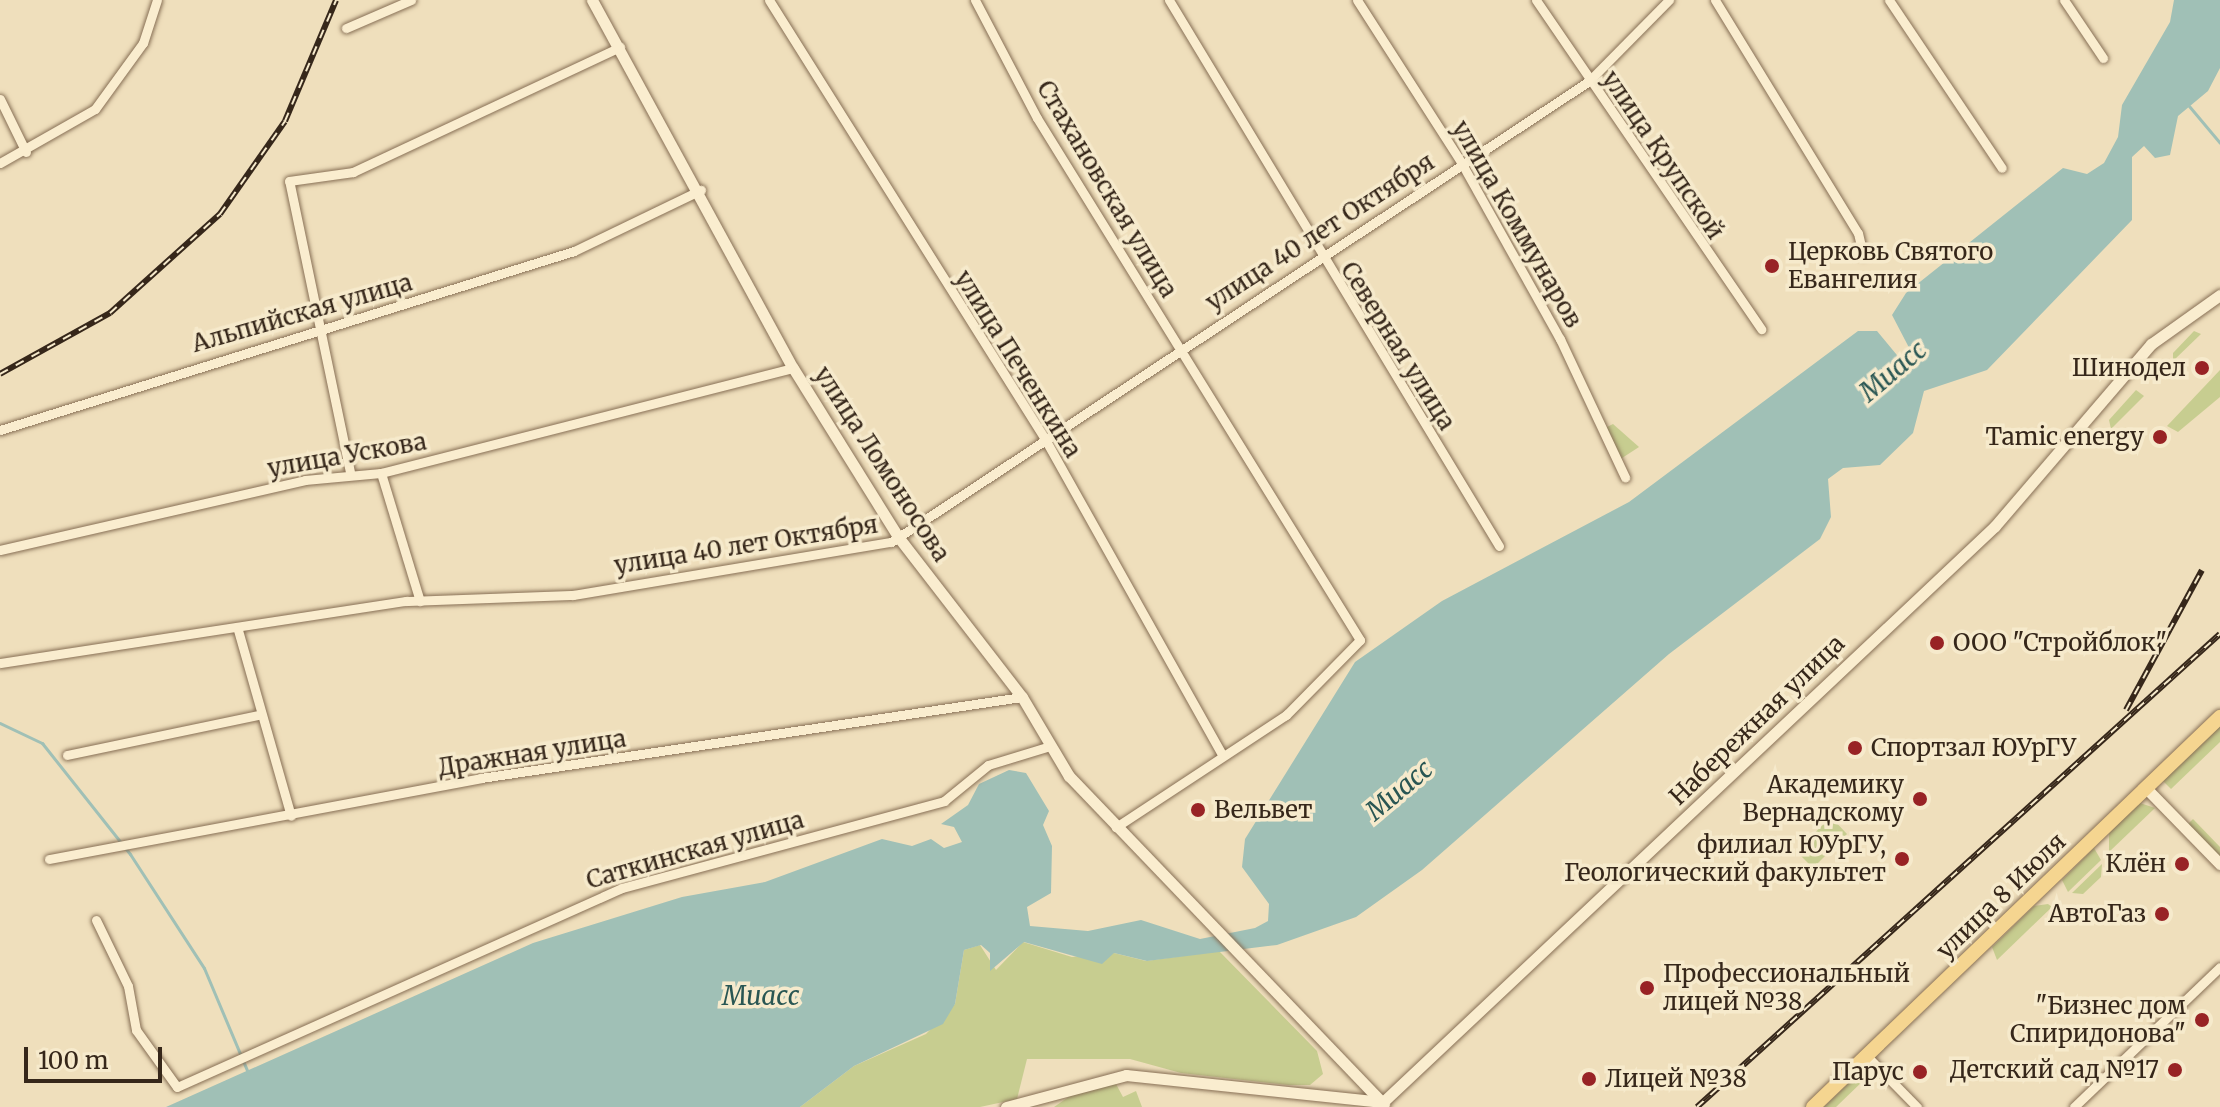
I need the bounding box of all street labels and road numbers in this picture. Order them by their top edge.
street label: улица Крупской [1596,65,1730,245]
street label: Стахановская улица [1031,75,1183,303]
street label: улица Коммунаров [1446,115,1588,333]
street label: улица 40 лет Октября [1200,147,1440,317]
street label: Северная улица [1335,257,1461,435]
street label: улица Печенкина [949,265,1087,463]
street label: Альпийская улица [188,268,416,358]
street label: улица Ломоносова [808,361,956,567]
street label: улица Ускова [265,427,429,483]
street label: улица 40 лет Октября [612,510,880,580]
street label: Набережная улица [1664,629,1850,811]
street label: Дражная улица [436,724,628,782]
street label: Саткинская улица [583,805,807,895]
street label: улица 8 Июля [1930,827,2072,965]

